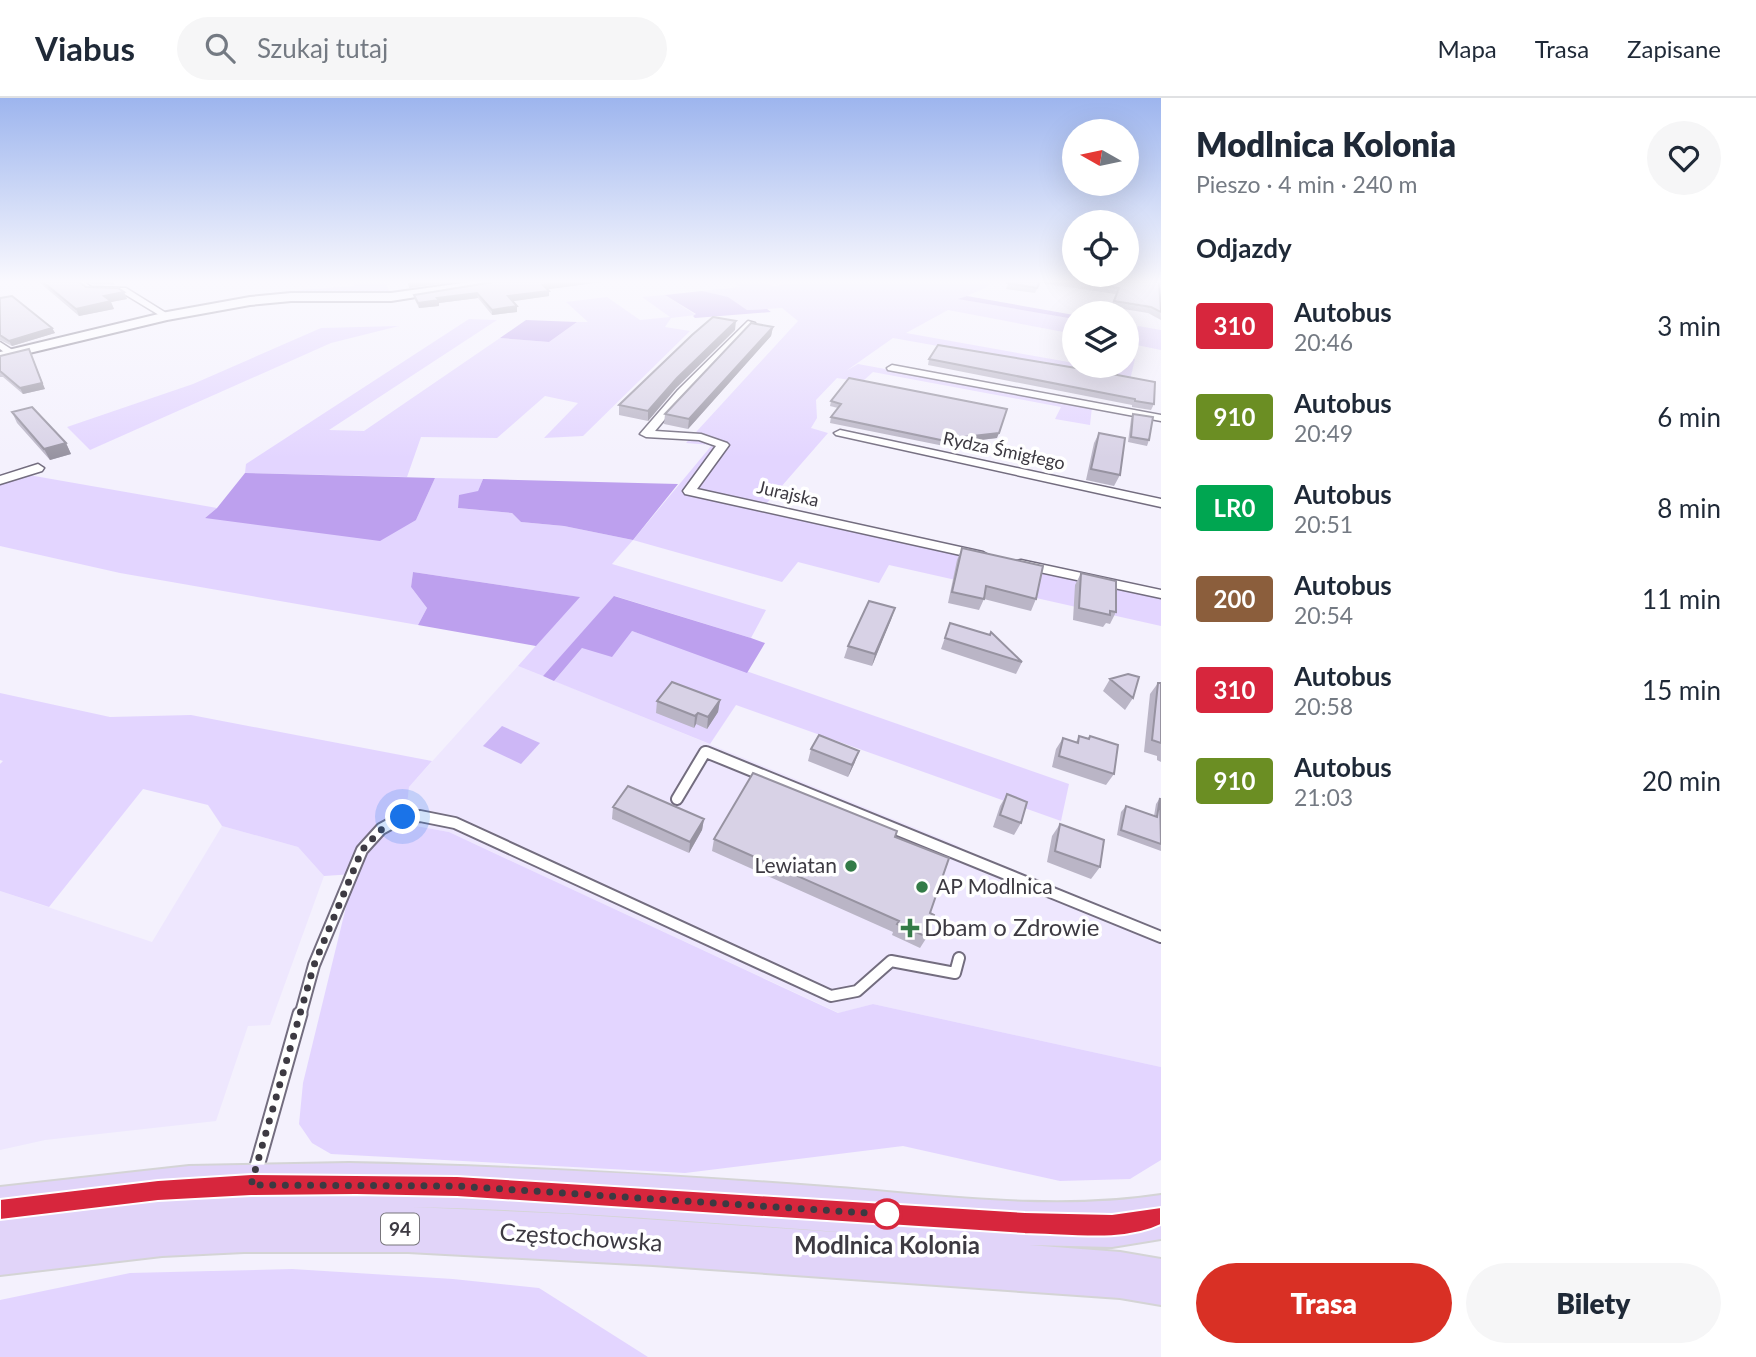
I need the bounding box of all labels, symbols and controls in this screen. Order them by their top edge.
search box [177,17,667,80]
text: Viabus [35,28,135,68]
icon: search [201,29,239,67]
text: Szukaj tutaj [257,32,388,64]
text: Mapa [1438,34,1497,63]
text: Trasa [1535,34,1589,63]
text: Zapisane [1627,34,1721,63]
north arrow [1062,119,1139,196]
map controls [1062,119,1139,378]
button: heart [1647,121,1721,195]
text: Modlnica Kolonia [1196,124,1456,164]
text: Pieszo · 4 min · 240 m [1196,170,1417,198]
button: locate [1062,210,1139,287]
text: Odjazdy [1196,232,1292,264]
text: Autobus [1294,296,1392,328]
button: layers [1062,301,1139,378]
text: 3 min [1657,310,1721,342]
text: 310 [1214,311,1255,340]
text: 20:46 [1294,328,1353,356]
text: Autobus [1294,387,1392,419]
text: 6 min [1657,401,1721,433]
text: 910 [1214,402,1255,431]
text: 20:49 [1294,419,1353,447]
street label: Rydza Śmigłego [941,426,1067,474]
street label: Jurajska [755,475,821,511]
text: Autobus [1294,478,1392,510]
text: 8 min [1657,492,1721,524]
text: LR0 [1214,493,1255,522]
text: 20:51 [1294,510,1353,538]
text: Autobus [1294,569,1392,601]
text: 11 min [1642,583,1721,615]
text: 200 [1214,584,1255,613]
text: 20:54 [1294,601,1353,629]
text: Autobus [1294,660,1392,692]
text: 15 min [1642,674,1721,706]
text: 310 [1214,675,1255,704]
text: 20:58 [1294,692,1353,720]
text: Autobus [1294,751,1392,783]
text: 20 min [1642,765,1721,797]
text: 910 [1214,766,1255,795]
text: 21:03 [1294,783,1353,811]
your location [385,799,420,834]
place label: Lewiatan [754,852,837,877]
marker: Lewiatan [843,858,859,874]
place label: AP Modlnica [936,873,1053,898]
marker: AP Modlnica [914,879,930,895]
place label: Dbam o Zdrowie [924,912,1099,941]
marker: Dbam o Zdrowie [902,920,918,936]
marker: Modlnica Kolonia [872,1199,902,1229]
road number: 94 [381,1214,419,1245]
street label: Częstochowska [499,1216,664,1257]
place label: Modlnica Kolonia [794,1230,980,1259]
button: Trasa [1196,1263,1452,1343]
button: Bilety [1466,1263,1721,1343]

